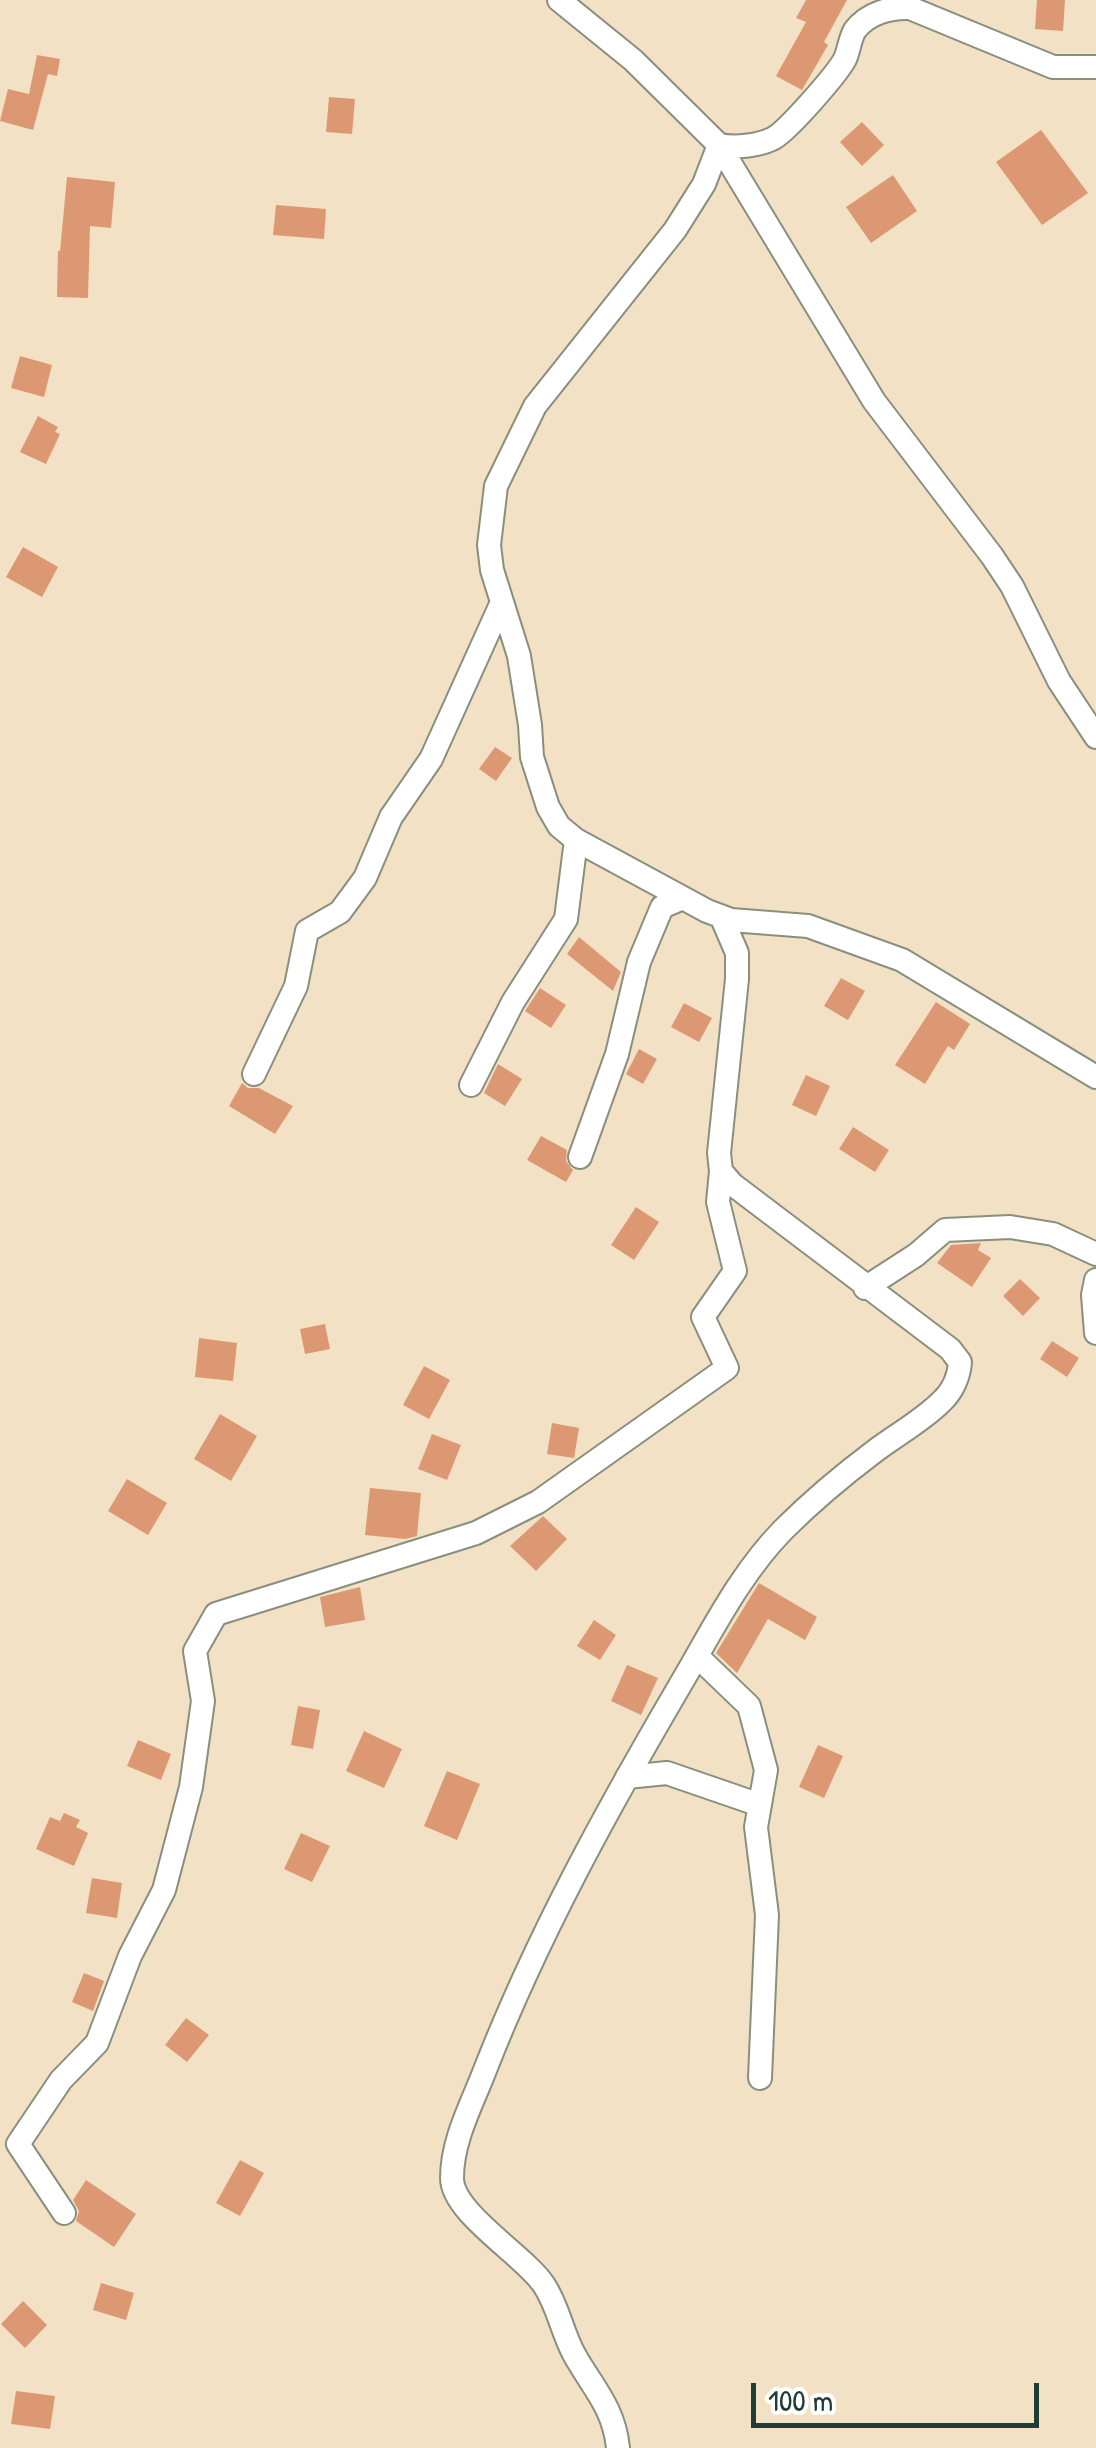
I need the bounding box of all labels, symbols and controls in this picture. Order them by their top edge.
scale bar [756,2363,1044,2425]
text: 100 m [768,2380,833,2420]

